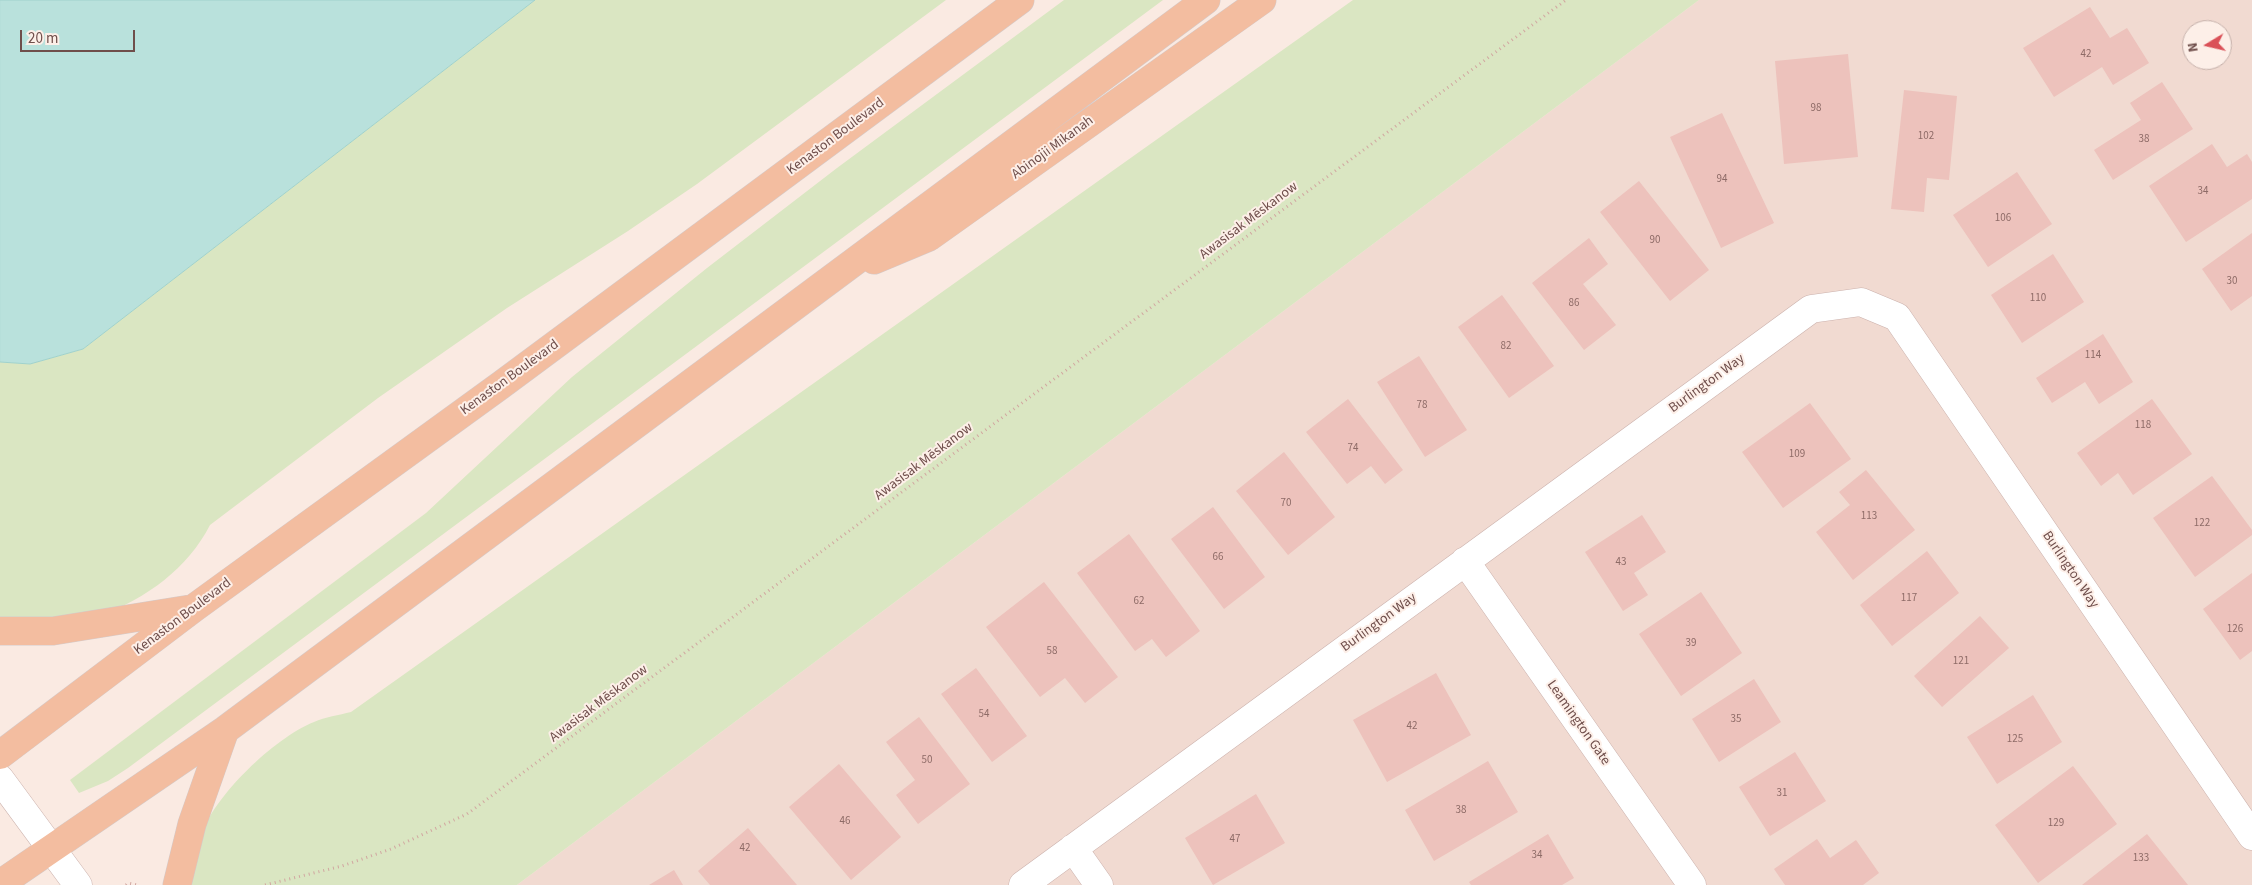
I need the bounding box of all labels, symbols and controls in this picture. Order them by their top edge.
scale bar [22,20,138,52]
north arrow [2182,20,2232,70]
text: 20 m [28,28,58,49]
text: N [2183,41,2204,53]
house number: 42 [2081,48,2091,62]
street label: Kenaston Boulevard [784,95,888,179]
house number: 98 [1811,102,1821,116]
street label: Abinojii Mikanah [1009,113,1097,183]
house number: 102 [1918,130,1934,144]
house number: 38 [2139,133,2149,147]
house number: 94 [1717,173,1727,187]
street label: Awasisak Mēskanow [1197,179,1301,263]
house number: 34 [2198,185,2208,199]
house number: 106 [1995,212,2011,226]
house number: 90 [1650,234,1660,248]
house number: 30 [2227,275,2237,289]
house number: 110 [2030,292,2046,306]
house number: 86 [1569,297,1579,311]
street label: Kenaston Boulevard [457,337,563,419]
house number: 82 [1501,340,1511,354]
house number: 114 [2085,349,2101,363]
street label: Burlington Way [1666,351,1748,417]
house number: 78 [1417,399,1427,413]
house number: 118 [2135,419,2151,433]
street label: Awasisak Mēskanow [872,420,976,504]
house number: 74 [1348,442,1358,456]
house number: 109 [1789,448,1805,462]
house number: 70 [1281,497,1291,511]
house number: 113 [1861,510,1877,524]
house number: 122 [2194,517,2210,531]
street label: Burlington Way [2038,528,2102,612]
house number: 66 [1213,551,1223,565]
house number: 43 [1616,556,1626,570]
street label: Kenaston Boulevard [131,575,235,659]
street label: Burlington Way [1338,590,1420,656]
house number: 117 [1901,592,1917,606]
house number: 62 [1134,595,1144,609]
house number: 126 [2227,623,2243,637]
house number: 39 [1686,637,1696,651]
house number: 58 [1047,645,1057,659]
house number: 121 [1953,655,1969,669]
street label: Awasisak Mēskanow [547,662,651,746]
street label: Leamington Gate [1543,677,1613,769]
house number: 54 [979,708,989,722]
house number: 35 [1731,713,1741,727]
house number: 42 [1407,720,1417,734]
house number: 125 [2007,733,2023,747]
house number: 50 [922,754,932,768]
house number: 31 [1777,787,1787,801]
house number: 38 [1456,804,1466,818]
house number: 46 [840,815,850,829]
house number: 129 [2048,817,2064,831]
house number: 47 [1230,833,1240,847]
house number: 42 [740,842,750,856]
house number: 34 [1532,849,1542,863]
house number: 133 [2133,852,2149,866]

